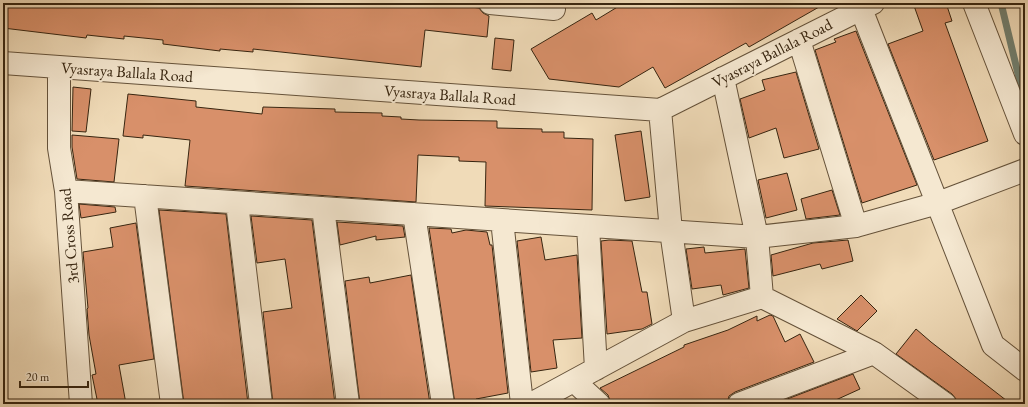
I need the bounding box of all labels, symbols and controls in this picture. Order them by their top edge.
street label: Vyasraya Ballala Road [708,13,836,92]
street label: Vyasraya Ballala Road [60,57,195,87]
street label: Vyasraya Ballala Road [383,80,518,110]
street label: 3rd Cross Road [54,186,84,285]
scale bar [20,363,88,389]
text: 20 m [26,369,50,385]

